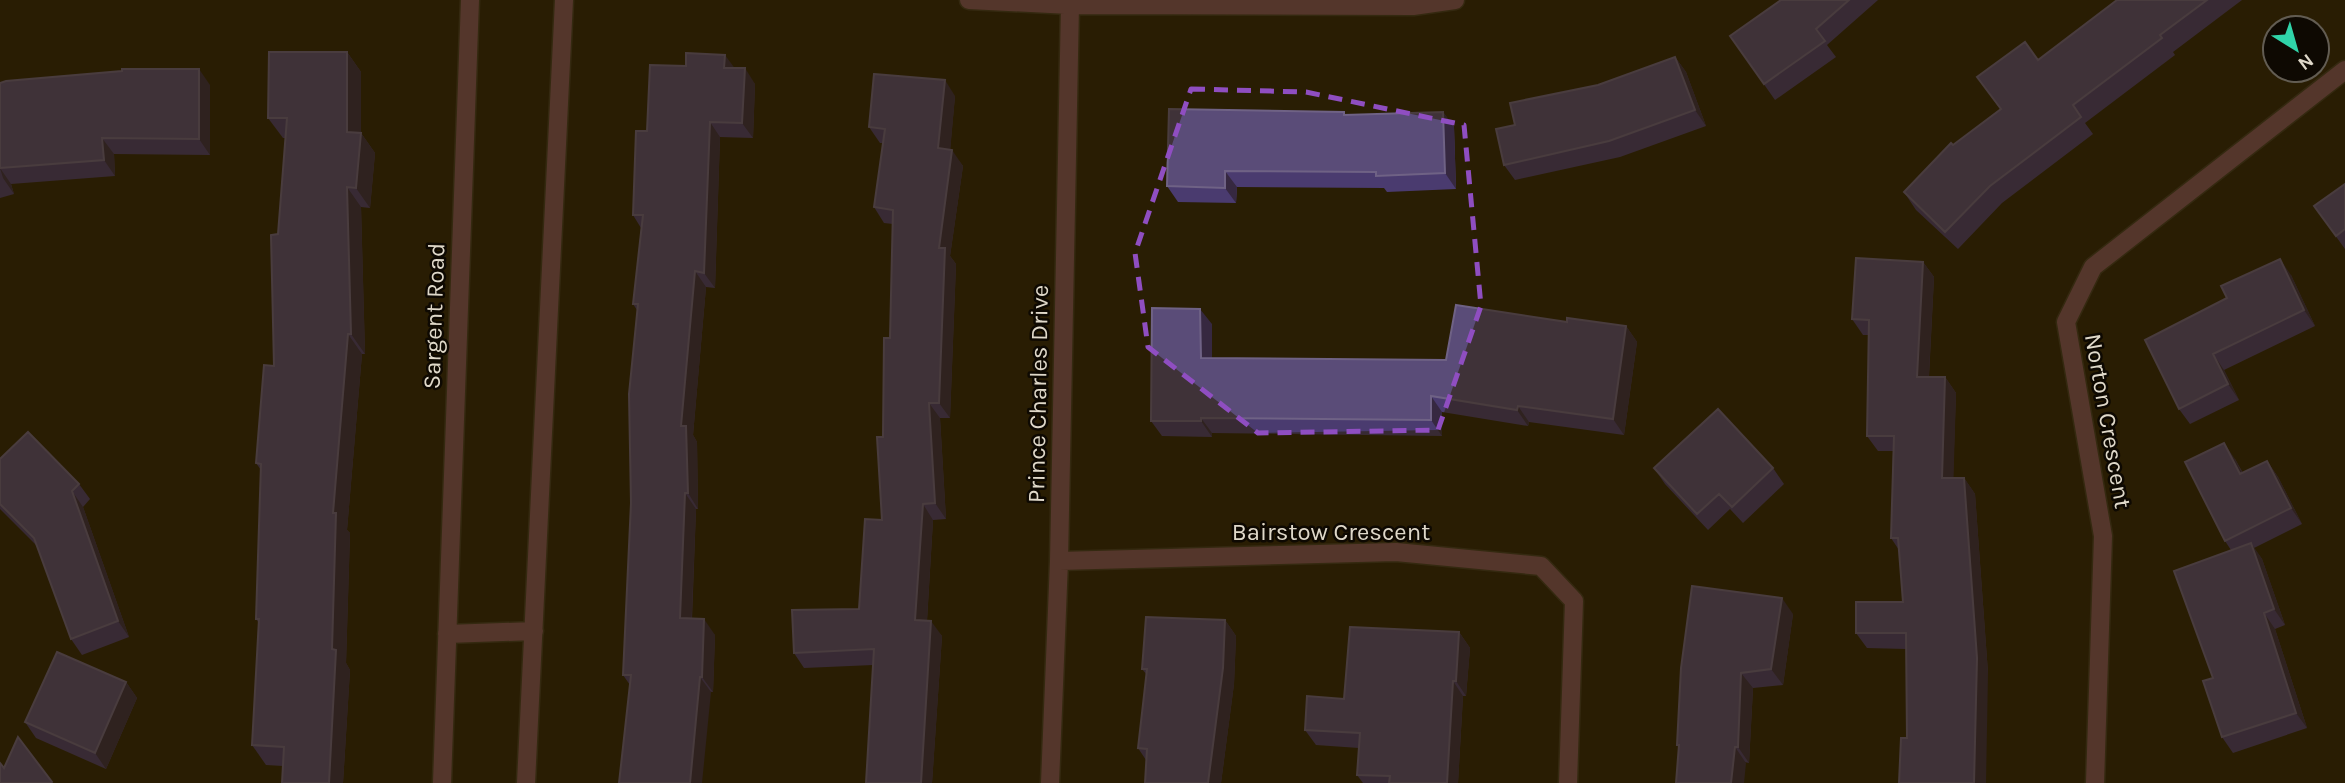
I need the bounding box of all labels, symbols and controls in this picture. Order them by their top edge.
north arrow [2261,14,2331,84]
text: N [2294,49,2318,75]
street label: Sargent Road [417,242,451,390]
street label: Prince Charles Drive [1022,285,1054,503]
street label: Norton Crescent [2079,331,2137,511]
street label: Bairstow Crescent [1232,518,1430,546]

